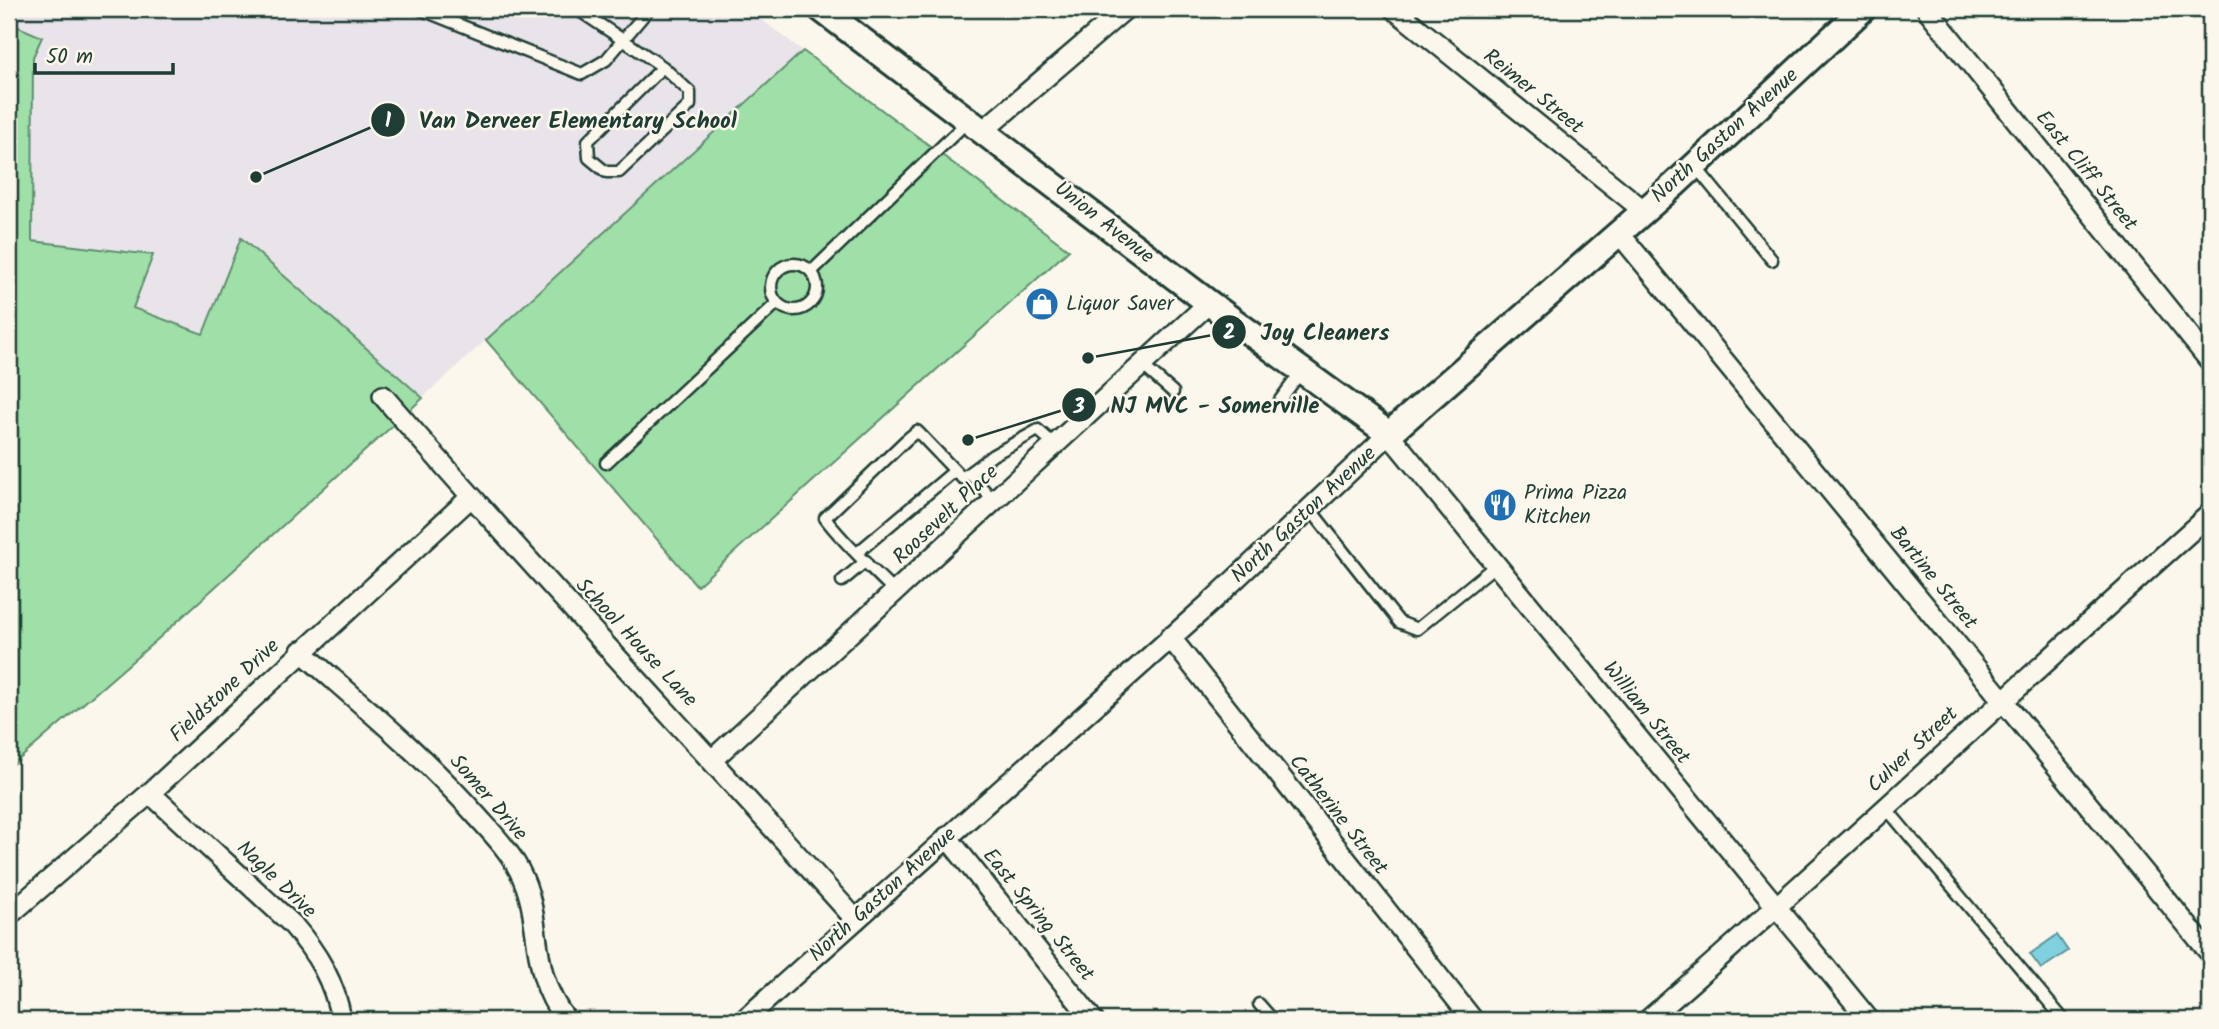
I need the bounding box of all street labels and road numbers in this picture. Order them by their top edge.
street label: Reimer Street [1475,41,1591,144]
street label: North Gaston Avenue [1644,60,1807,212]
street label: East Cliff Street [2027,103,2146,239]
street label: Union Avenue [1047,173,1162,273]
street label: North Gaston Avenue [1224,438,1385,592]
street label: Roosevelt Place [885,457,1007,573]
street label: Bartine Street [1881,519,1986,638]
street label: School House Lane [567,571,705,716]
street label: Fieldstone Drive [162,631,288,751]
street label: William Street [1594,654,1699,773]
street label: Culver Street [1860,698,1967,801]
street label: Somer Drive [441,747,536,849]
street label: Catherine Street [1280,748,1396,883]
street label: North Gaston Avenue [802,819,965,971]
street label: Nagle Drive [228,833,324,927]
street label: East Spring Street [974,841,1103,990]

